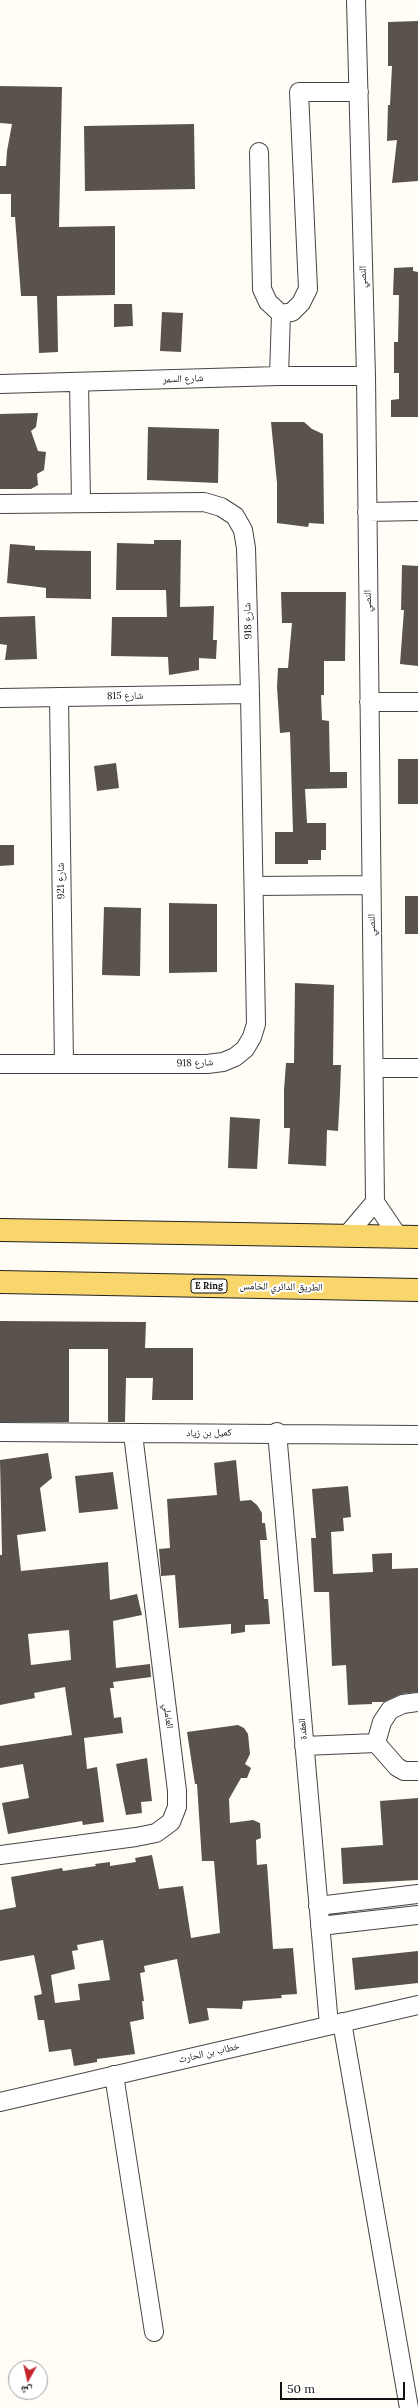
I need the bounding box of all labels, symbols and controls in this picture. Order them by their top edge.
street label: النصي [357,266,369,288]
street label: شارع السمر [162,372,204,386]
street label: النصي [362,590,374,612]
street label: شارع 918 [241,602,255,640]
street label: شارع 815 [107,690,143,702]
street label: شارع 921 [55,863,67,899]
street label: النصي [366,914,378,936]
street label: شارع 918 [176,1056,214,1070]
road number: E Ring [191,1279,227,1293]
street label: الطريق الدائري الخامس [239,1280,323,1294]
street label: كميل بن زياد [186,1427,232,1439]
street label: العاملي [161,1703,175,1729]
street label: العقدة [296,1718,310,1740]
street label: خطاب بن الحارث [177,2040,241,2066]
north arrow [8,2360,48,2400]
scale bar [282,2374,407,2400]
text: 50 m [287,2381,315,2396]
text: ش [20,2383,33,2399]

